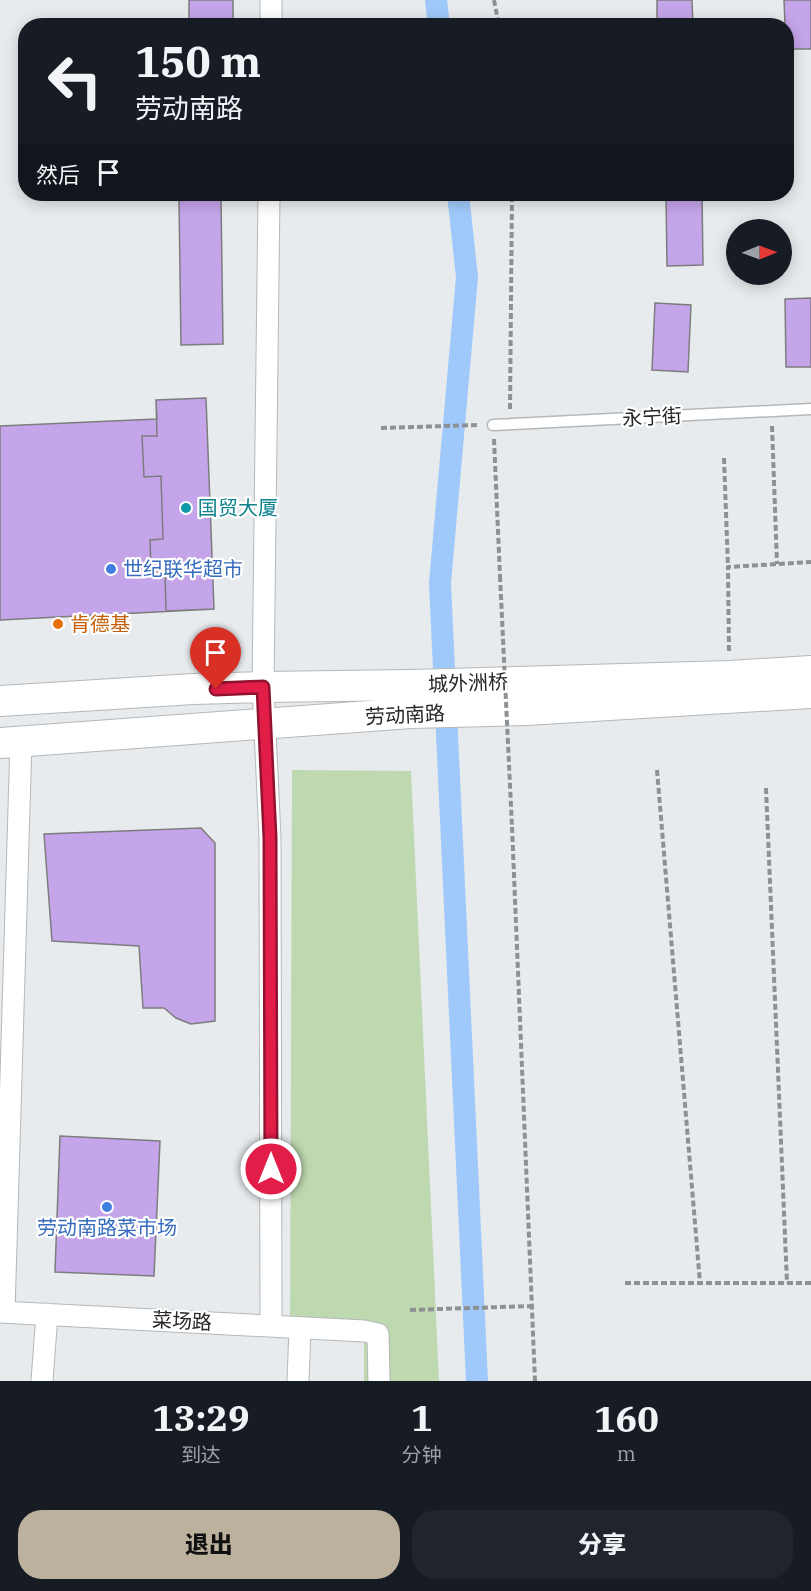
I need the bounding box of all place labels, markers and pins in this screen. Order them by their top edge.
place label: 国贸大厦 [198,494,278,521]
marker: 国贸大厦 [179,501,193,515]
place label: 世纪联华超市 [123,555,243,582]
marker: 世纪联华超市 [104,562,118,576]
place label: 肯德基 [70,610,130,637]
marker: 肯德基 [51,617,65,631]
pin [190,627,241,689]
marker: 劳动南路菜市场 [100,1200,114,1214]
place label: 劳动南路菜市场 [37,1214,177,1241]

